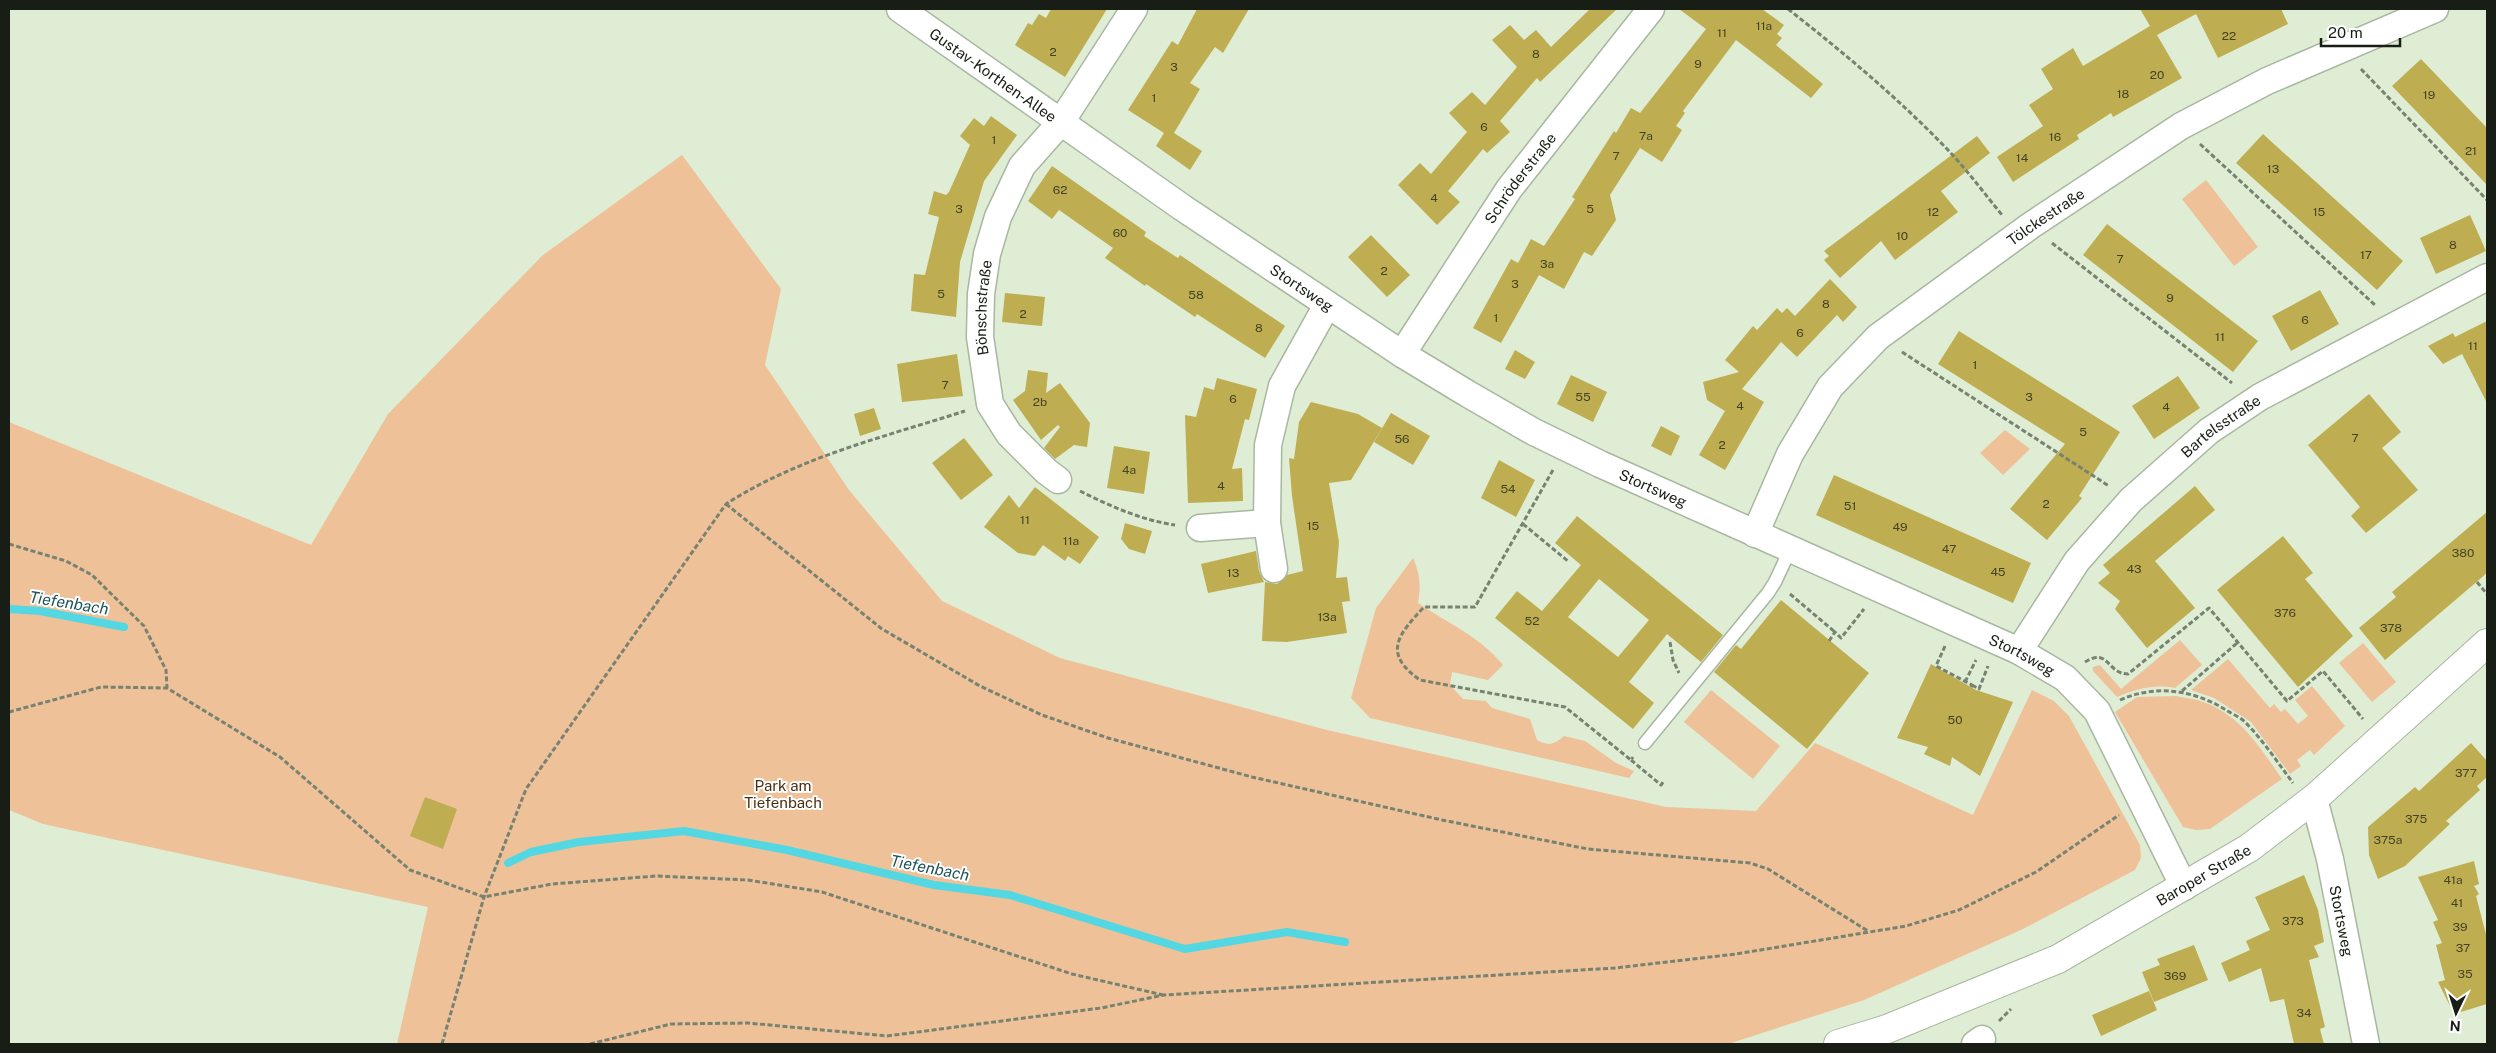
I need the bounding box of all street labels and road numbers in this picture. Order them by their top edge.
street label: Gustav-Korthen-Allee [927,24,1060,125]
street label: Schröderstraße [1481,129,1559,226]
street label: Tölckestraße [2003,184,2087,249]
street label: Bönschstraße [972,259,995,357]
street label: Stortsweg [1267,260,1337,314]
street label: Bartelsstraße [2177,391,2263,461]
street label: Stortsweg [1617,465,1690,510]
street label: Stortsweg [1986,630,2058,679]
street label: Baroper Straße [2153,841,2254,909]
street label: Stortsweg [2327,884,2357,958]

